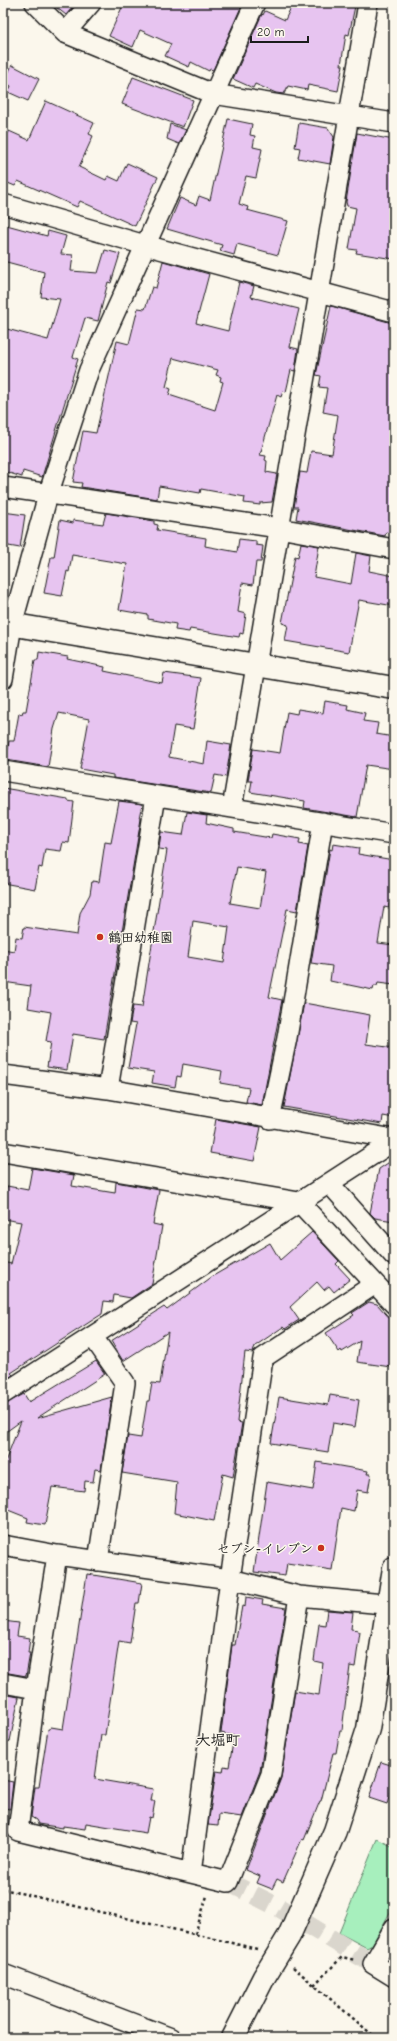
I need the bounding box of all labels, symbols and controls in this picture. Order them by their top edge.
scale bar [251,18,308,44]
text: 20 m [257,25,285,39]
place label: 鶴田幼稚園 [108,930,173,945]
marker: 鶴田幼稚園 [95,932,105,942]
place label: セブン-イレブン [217,1541,313,1556]
marker: セブン-イレブン [316,1543,326,1553]
district label: 大堀町 [195,1731,241,1749]

